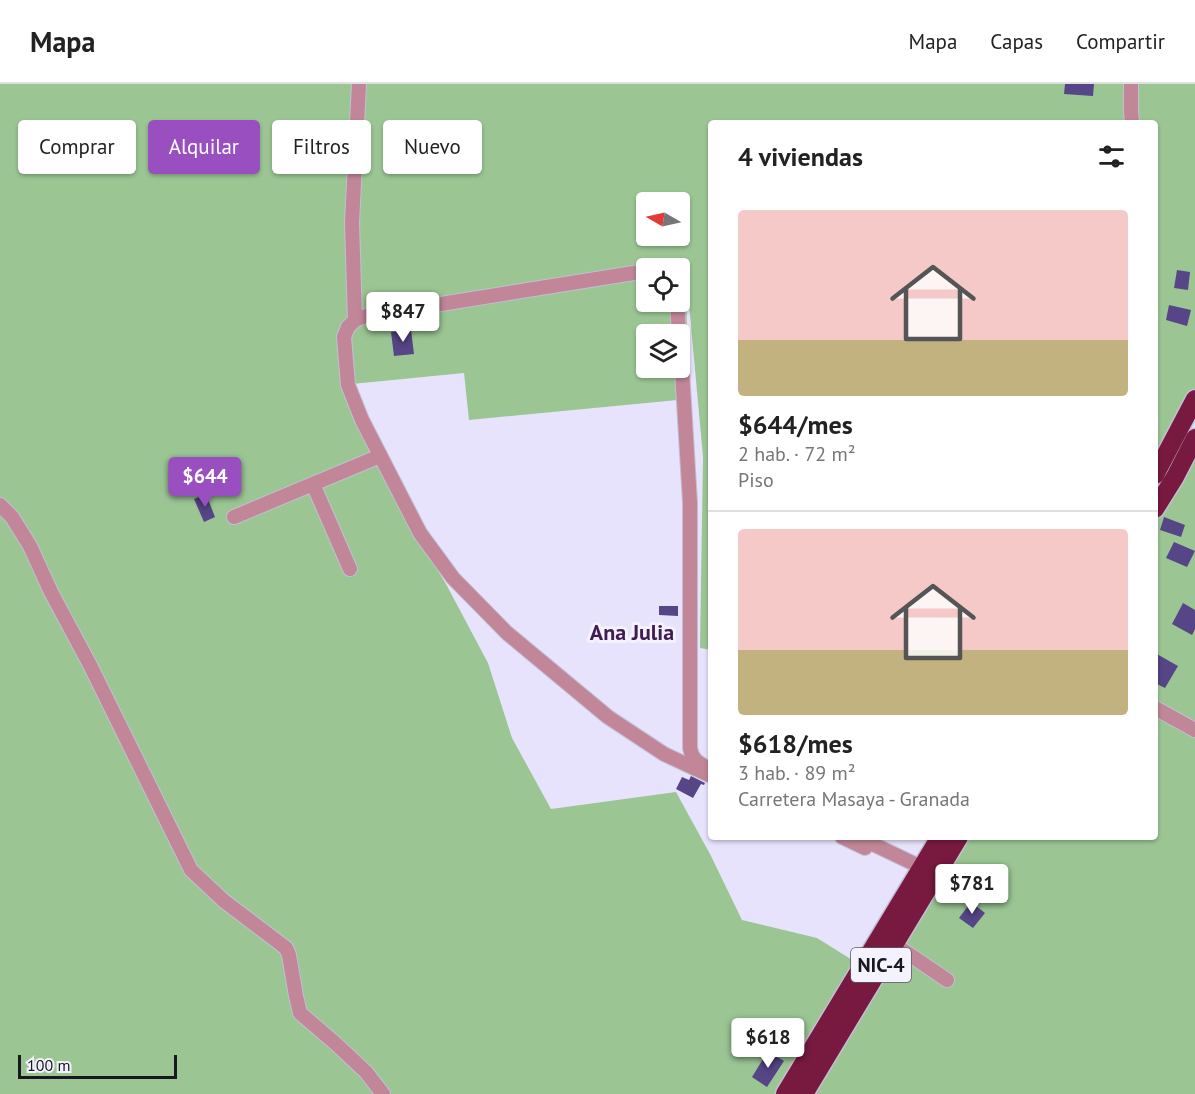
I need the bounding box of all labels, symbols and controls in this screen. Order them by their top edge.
text: Mapa [30,23,95,60]
text: Mapa [909,28,957,55]
text: Capas [990,28,1043,55]
text: Compartir [1076,28,1165,55]
chip: Comprar [18,120,136,174]
chip: Alquilar [148,120,260,174]
chip: Filtros [272,120,371,174]
chip: Nuevo [383,120,482,174]
text: 4 viviendas [738,140,863,173]
icon: filters [1095,140,1128,173]
north arrow [636,192,690,246]
map controls [636,192,690,378]
icon: home [879,249,987,357]
button: locate [636,258,690,312]
pin: $847 [367,292,439,343]
text: $847 [380,298,426,324]
button: layers [636,324,690,378]
text: $644/mes [738,408,853,441]
text: 2 hab. · 72 m² [738,441,856,467]
pin: $644 [169,457,241,508]
text: $644 [182,463,228,489]
text: Piso [738,467,774,493]
icon: home [879,568,987,676]
district label: Ana Julia [590,618,674,646]
text: $618/mes [738,727,853,760]
text: 3 hab. · 89 m² [738,760,856,786]
text: Carretera Masaya - Granada [738,786,970,812]
pin: $781 [936,864,1008,915]
text: $781 [949,870,995,896]
road number: NIC-4 [851,948,911,982]
pin: $618 [732,1018,804,1069]
text: $618 [745,1024,791,1050]
scale bar [18,1052,177,1080]
text: 100 m [27,1055,70,1075]

